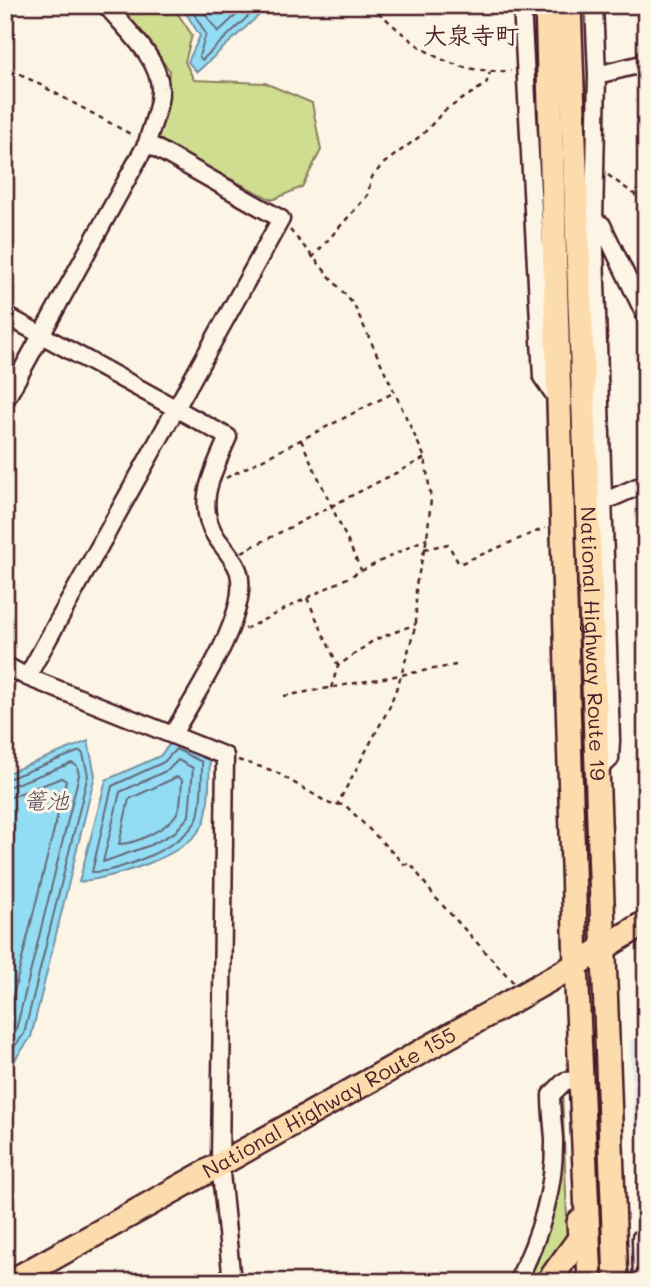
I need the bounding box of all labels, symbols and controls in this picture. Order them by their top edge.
district label: 大泉寺町 [423,19,519,50]
street label: National Highway Route 19 [575,506,613,781]
water label: 篭池 [23,785,70,815]
street label: National Highway Route 155 [197,1020,460,1184]

